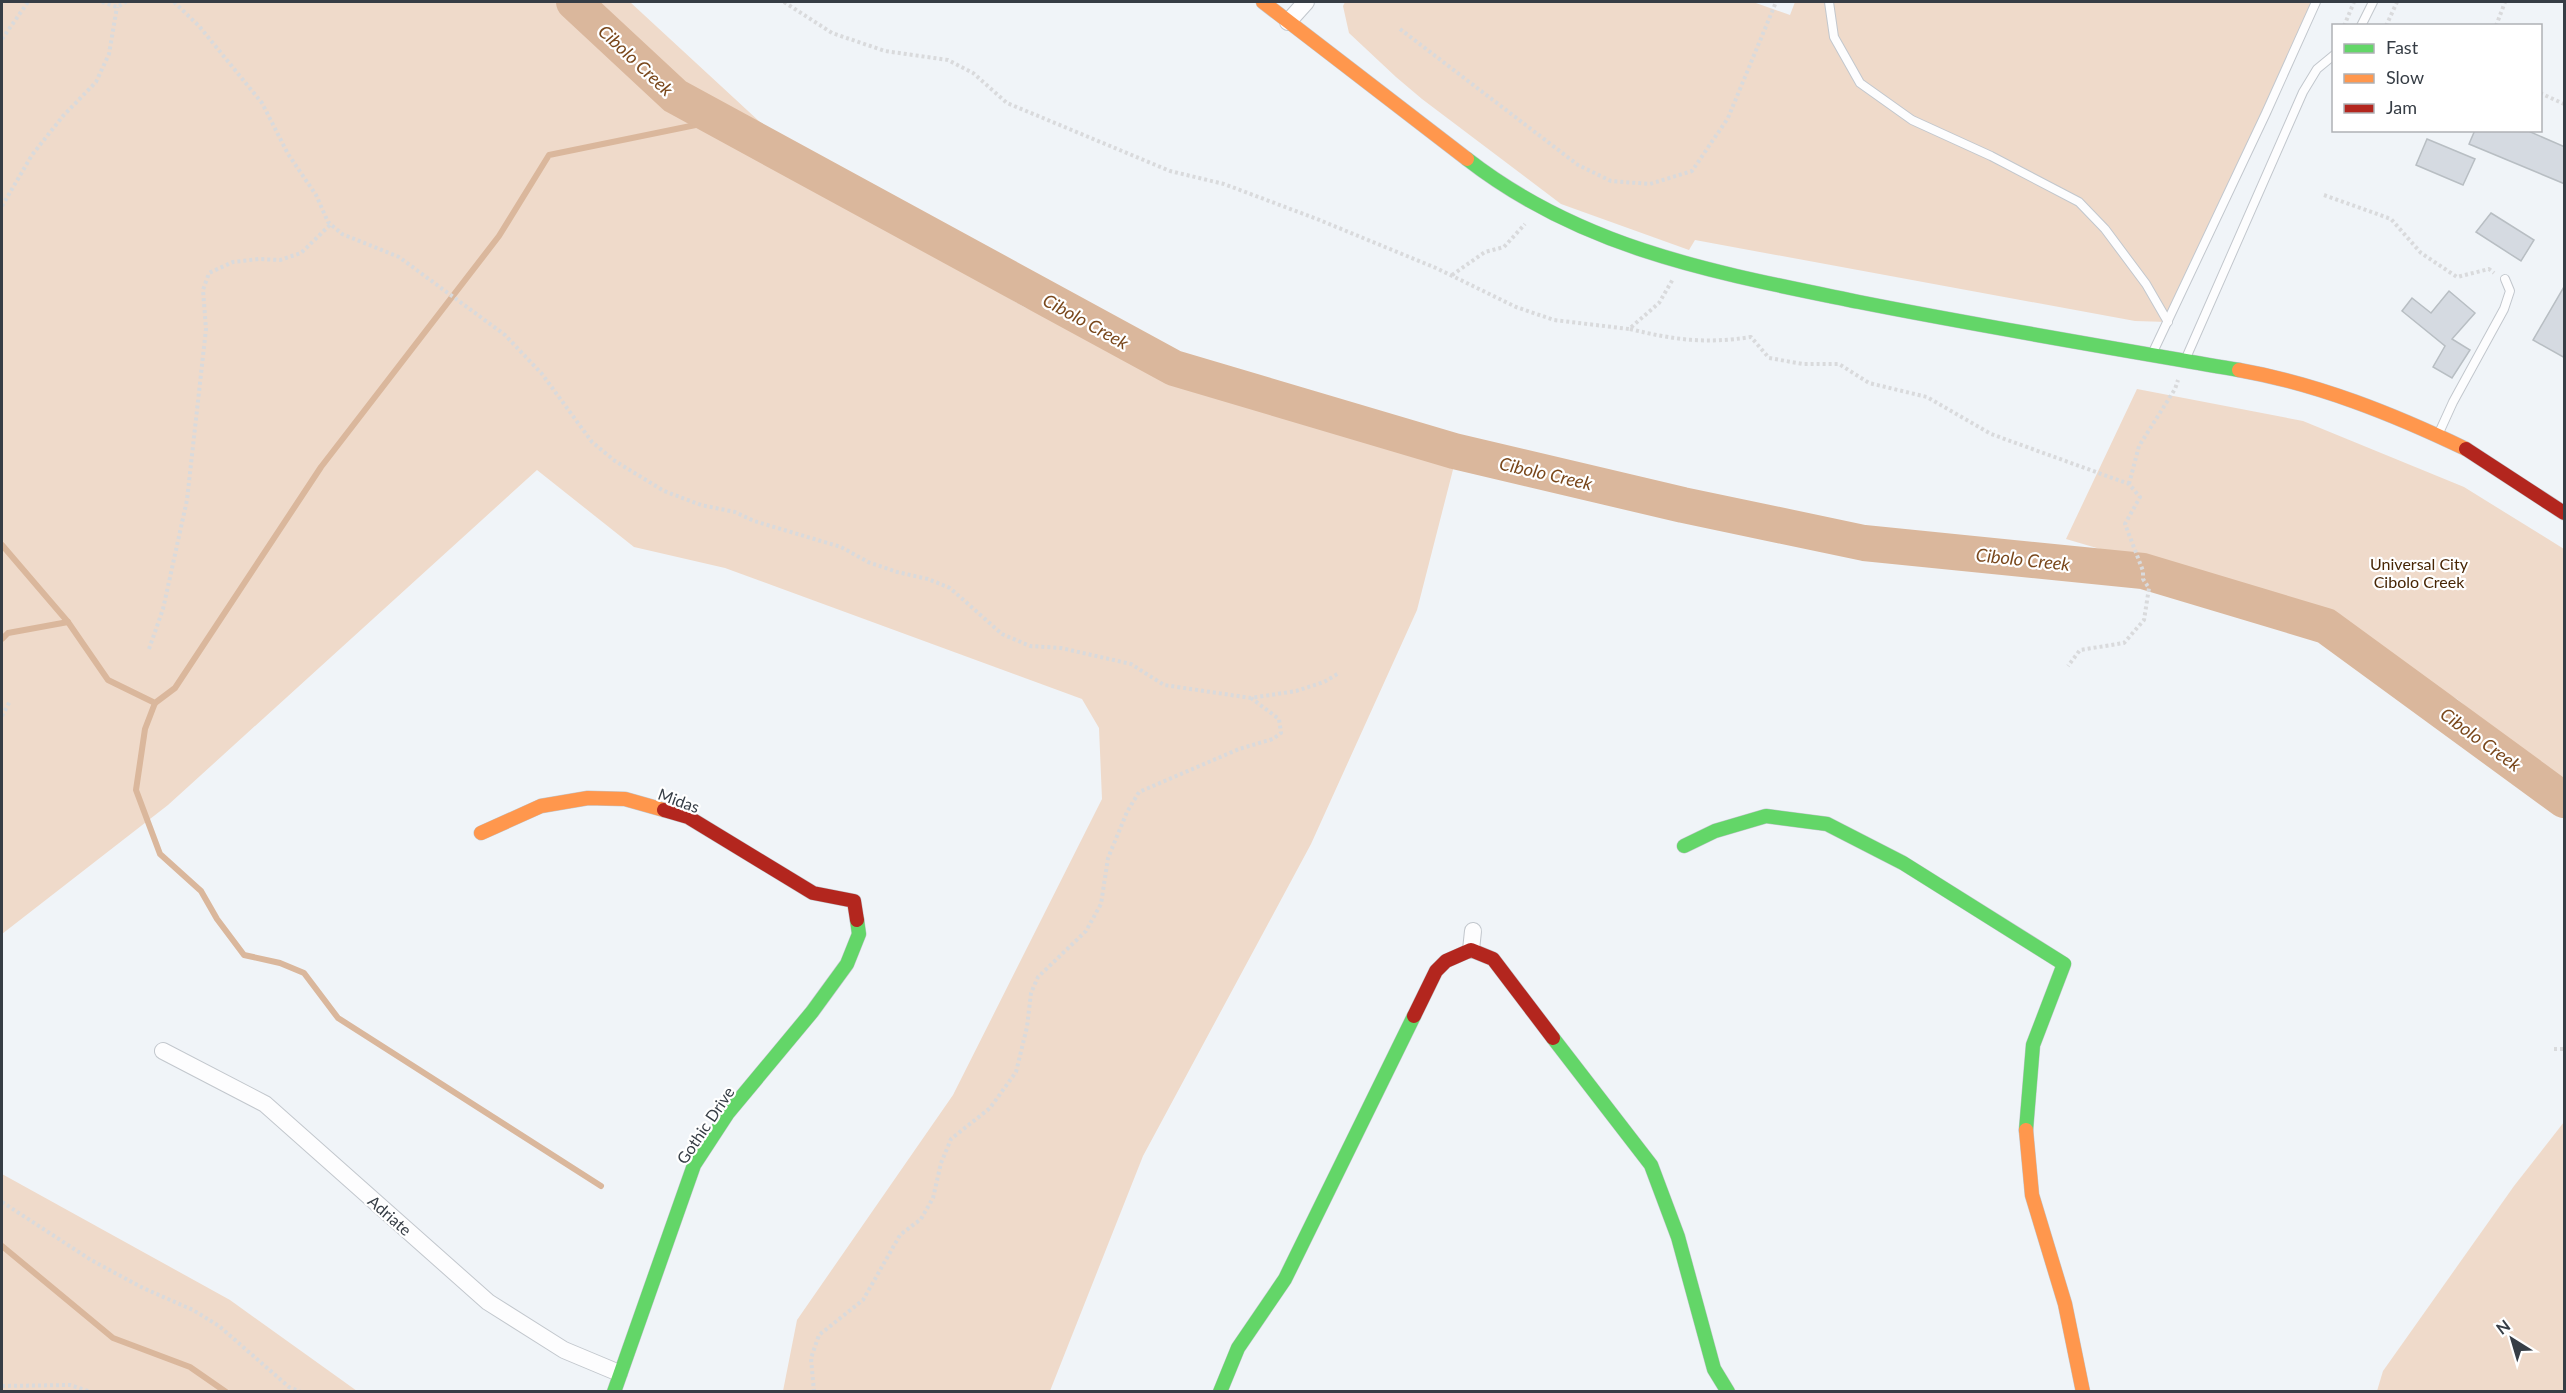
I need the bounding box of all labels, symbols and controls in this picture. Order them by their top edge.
water label: Cibolo Creek [594,20,678,101]
legend [2332,24,2542,132]
text: Fast [2386,36,2419,58]
text: Slow [2386,66,2424,88]
text: Jam [2386,96,2417,118]
water label: Cibolo Creek [1039,288,1133,354]
water label: Cibolo Creek [1497,452,1595,494]
water label: Cibolo Creek [1975,543,2072,575]
park label: Universal City Cibolo Creek [2370,554,2469,591]
water label: Cibolo Creek [2436,702,2526,776]
street label: Midas [656,784,702,816]
street label: Gothic Drive [672,1083,738,1167]
street label: Adriate [364,1191,416,1239]
north arrow [2482,1309,2542,1369]
text: N [2492,1315,2513,1338]

